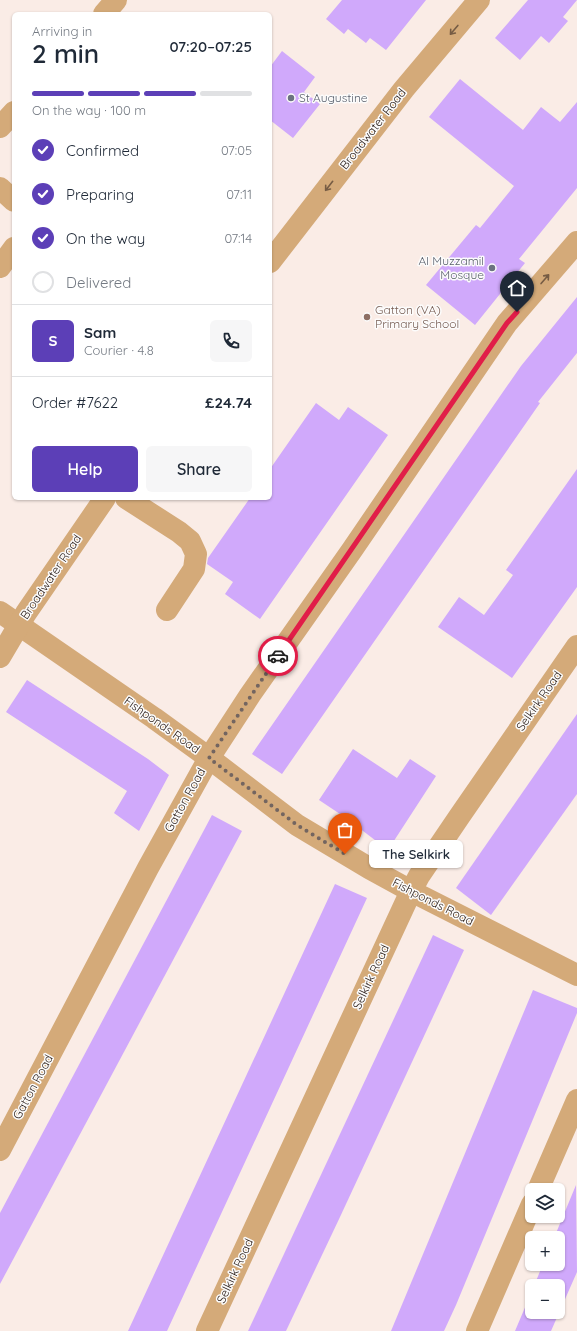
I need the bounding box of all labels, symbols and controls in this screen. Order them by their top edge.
text: Arriving in [32,23,92,39]
one-way arrow [449,24,458,35]
text: 2 min [32,37,99,70]
text: 07:20–07:25 [169,37,252,56]
street label: Broadwater Road [336,85,409,172]
place label: St Augustine [299,90,368,105]
marker: St Augustine [286,93,296,103]
text: On the way · 100 m [32,102,146,118]
icon: check [32,139,54,161]
text: Confirmed [66,141,139,160]
text: 07:05 [221,142,252,158]
one-way arrow [325,180,333,191]
icon: check [32,183,54,205]
text: Preparing [66,185,134,204]
text: 07:11 [226,186,252,202]
icon: check [32,227,54,249]
text: On the way [66,229,145,248]
text: 07:14 [224,230,252,246]
place label: Al Muzzamil Mosque [418,253,484,282]
marker: Al Muzzamil Mosque [487,263,497,273]
pin [500,271,534,312]
text: Delivered [66,273,131,292]
one-way arrow [540,275,549,285]
icon: home [506,277,528,299]
place label: Gatton (VA) Primary School [375,302,459,331]
marker: Gatton (VA) Primary School [362,312,372,322]
button: phone [210,320,252,362]
text: Sam [84,323,116,342]
text: S [49,331,57,350]
text: Courier · 4.8 [84,342,154,358]
text: Order #7622 [32,393,118,412]
text: £24.74 [205,393,252,412]
button: Help [32,446,138,492]
button: Share [146,446,252,492]
street label: Broadwater Road [17,532,84,622]
courier [258,636,298,676]
icon: car [267,645,289,667]
street label: Selkirk Road [513,668,565,733]
street label: Fishponds Road [121,693,203,756]
street label: Gatton Road [161,765,208,834]
pin [328,813,362,854]
icon: bag [334,819,356,841]
callout: The Selkirk [369,840,463,868]
text: The Selkirk [382,846,450,862]
street label: Fishponds Road [390,875,476,928]
street label: Selkirk Road [349,942,392,1011]
street label: Gatton Road [9,1052,56,1122]
map controls [525,1183,565,1319]
button: layers [525,1183,565,1223]
button: + [525,1231,565,1271]
street label: Selkirk Road [213,1236,256,1305]
button: − [525,1279,565,1319]

